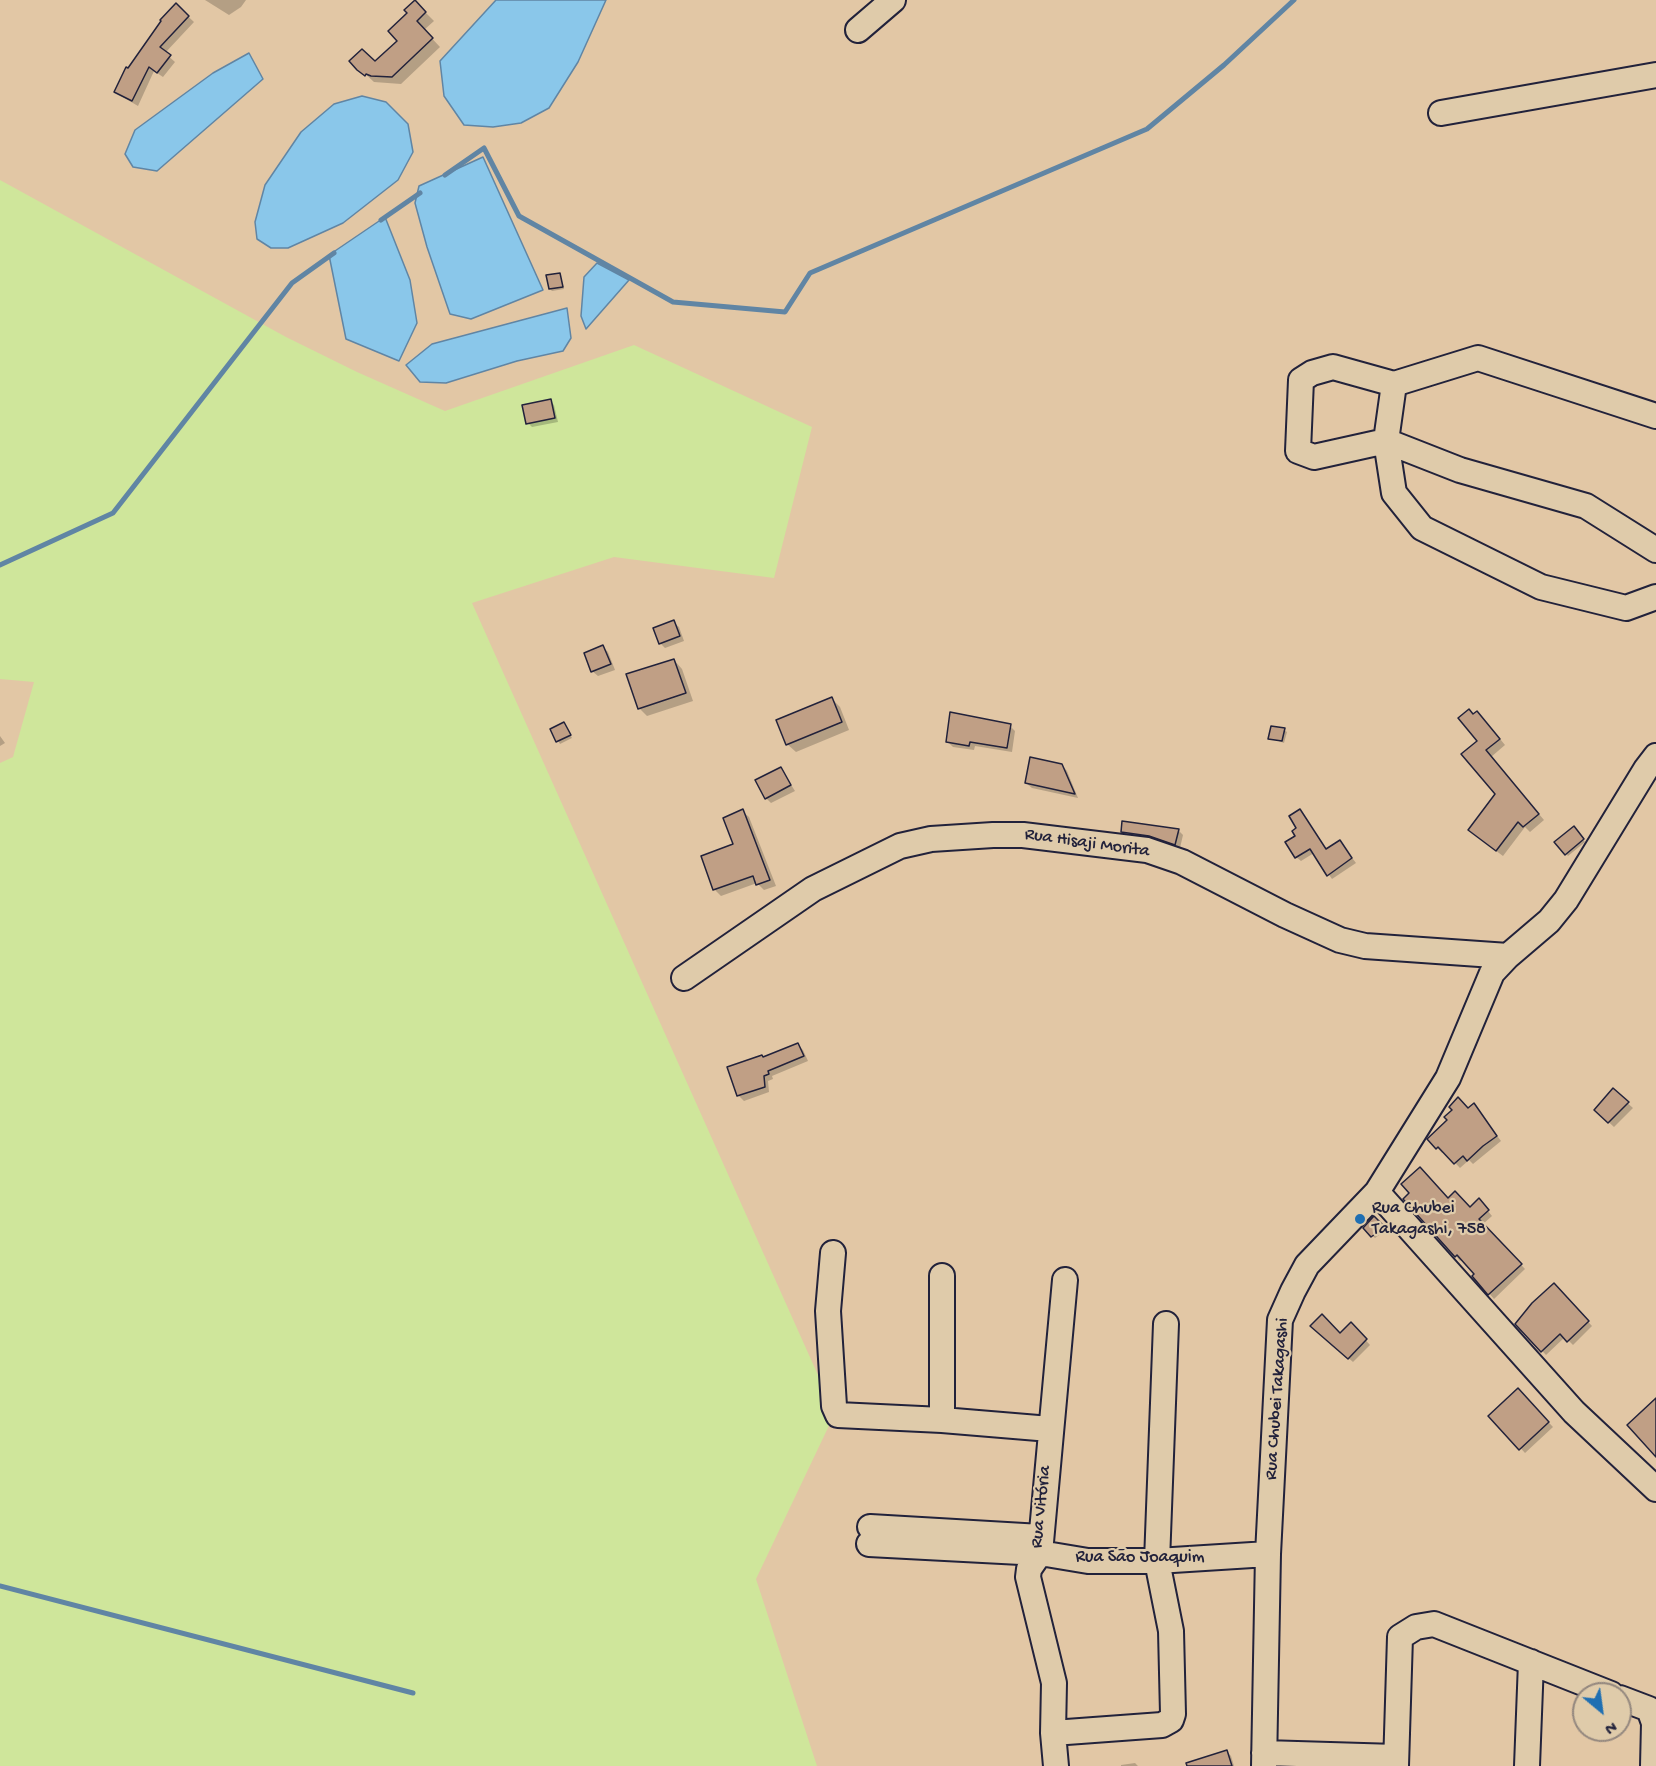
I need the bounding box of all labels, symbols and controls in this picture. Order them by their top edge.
street label: Rua Hisaji Morita [1023,825,1151,863]
place label: Rua Chubei Takagashi, 758 [1372,1198,1486,1240]
marker: Rua Chubei Takagashi, 758 [1353,1212,1367,1226]
street label: Rua Chubei Takagashi [1262,1317,1294,1481]
street label: Rua Vitória [1027,1465,1057,1549]
street label: Rua São Joaquim [1076,1547,1204,1569]
north arrow [1572,1682,1632,1742]
text: N [1601,1716,1619,1737]

